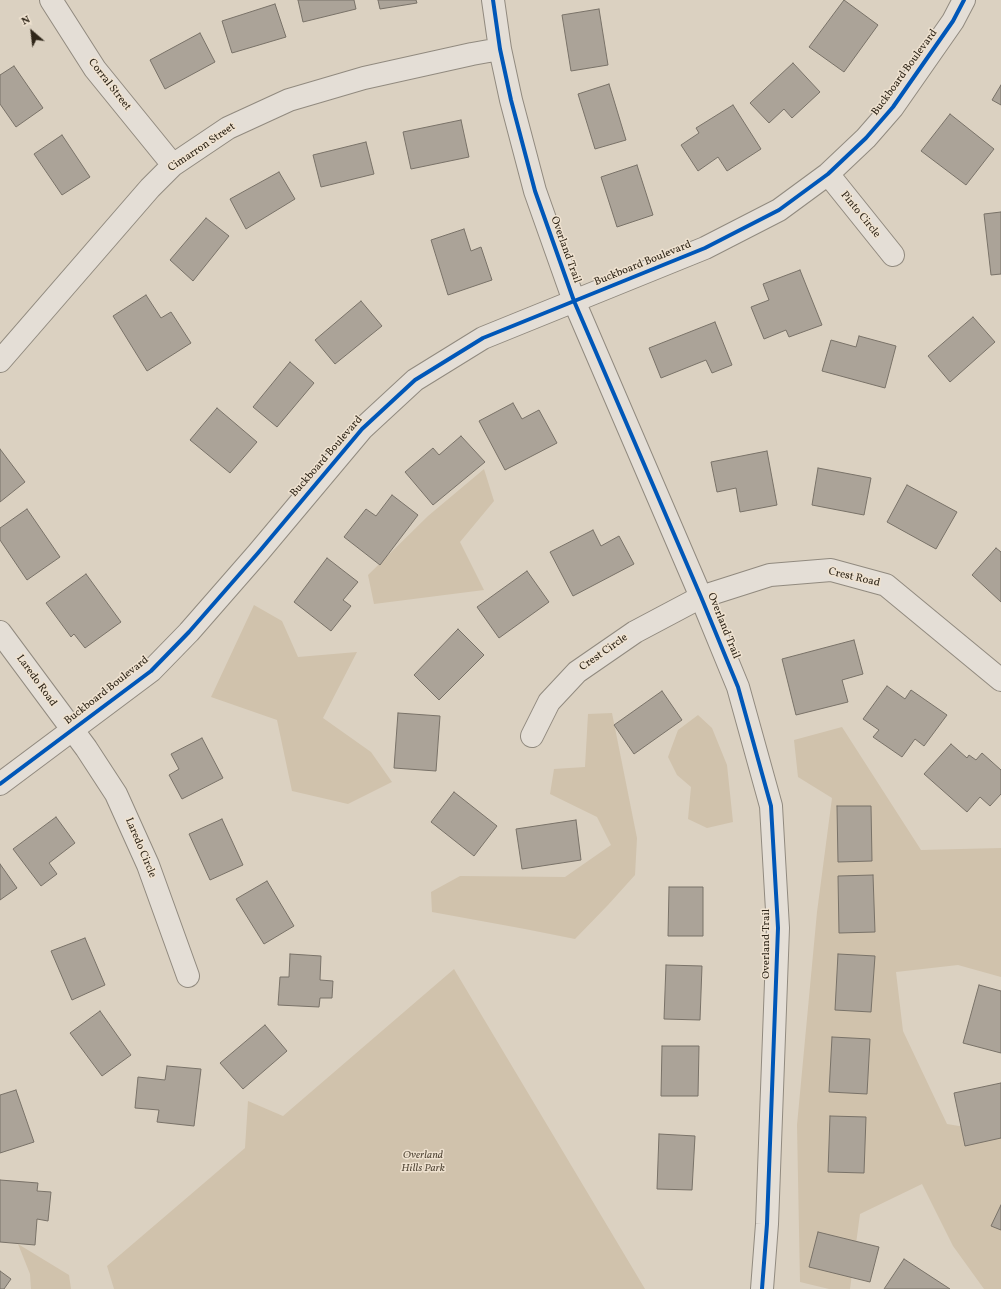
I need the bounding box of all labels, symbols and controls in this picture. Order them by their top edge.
north arrow [12,12,52,52]
text: N [19,12,33,29]
street label: Buckboard Boulevard [869,27,941,119]
street label: Corral Street [85,56,133,114]
street label: Cimarron Street [166,121,238,175]
street label: Pinto Circle [837,189,883,241]
street label: Overland Trail [547,215,583,285]
street label: Buckboard Boulevard [593,239,693,289]
street label: Buckboard Boulevard [288,414,366,500]
street label: Crest Road [827,566,881,590]
street label: Overland Trail [704,591,742,661]
street label: Crest Circle [577,632,631,674]
street label: Laredo Road [13,653,59,709]
street label: Buckboard Boulevard [62,654,152,728]
street label: Laredo Circle [121,816,159,880]
street label: Overland Trail [760,909,774,979]
park label: Overland Hills Park [401,1149,445,1175]

